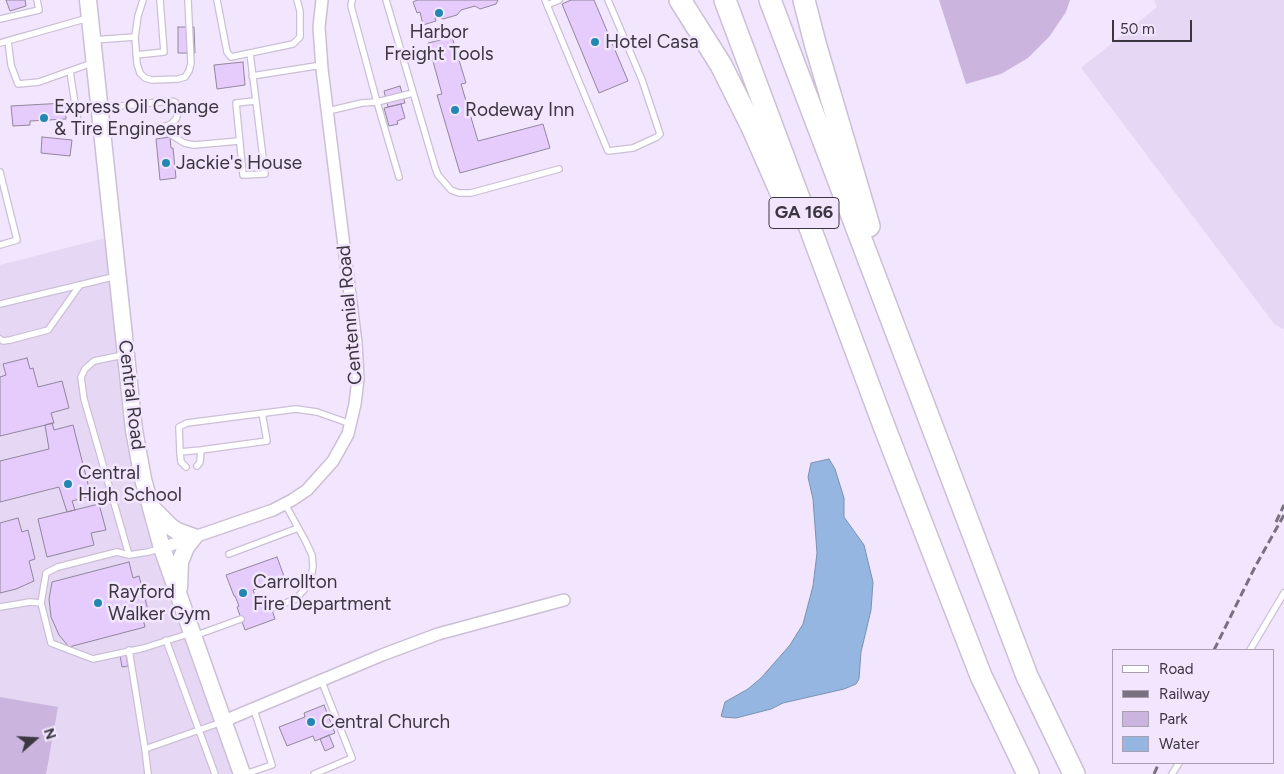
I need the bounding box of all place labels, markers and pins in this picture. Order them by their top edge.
marker: Harbor Freight Tools [433,7,445,19]
place label: Harbor Freight Tools [384,21,494,65]
place label: Hotel Casa [605,31,699,53]
marker: Hotel Casa [589,36,601,48]
place label: Express Oil Change & Tire Engineers [54,96,219,140]
place label: Rodeway Inn [465,99,574,121]
marker: Rodeway Inn [449,104,461,116]
marker: Express Oil Change & Tire Engineers [38,112,50,124]
place label: Jackie's House [176,152,302,174]
marker: Jackie's House [160,157,172,169]
place label: Central High School [78,462,182,506]
marker: Central High School [62,478,74,490]
place label: Carrollton Fire Department [253,571,392,615]
place label: Rayford Walker Gym [108,581,210,625]
marker: Carrollton Fire Department [237,587,249,599]
marker: Rayford Walker Gym [92,597,104,609]
place label: Central Church [321,711,450,733]
marker: Central Church [305,716,317,728]

